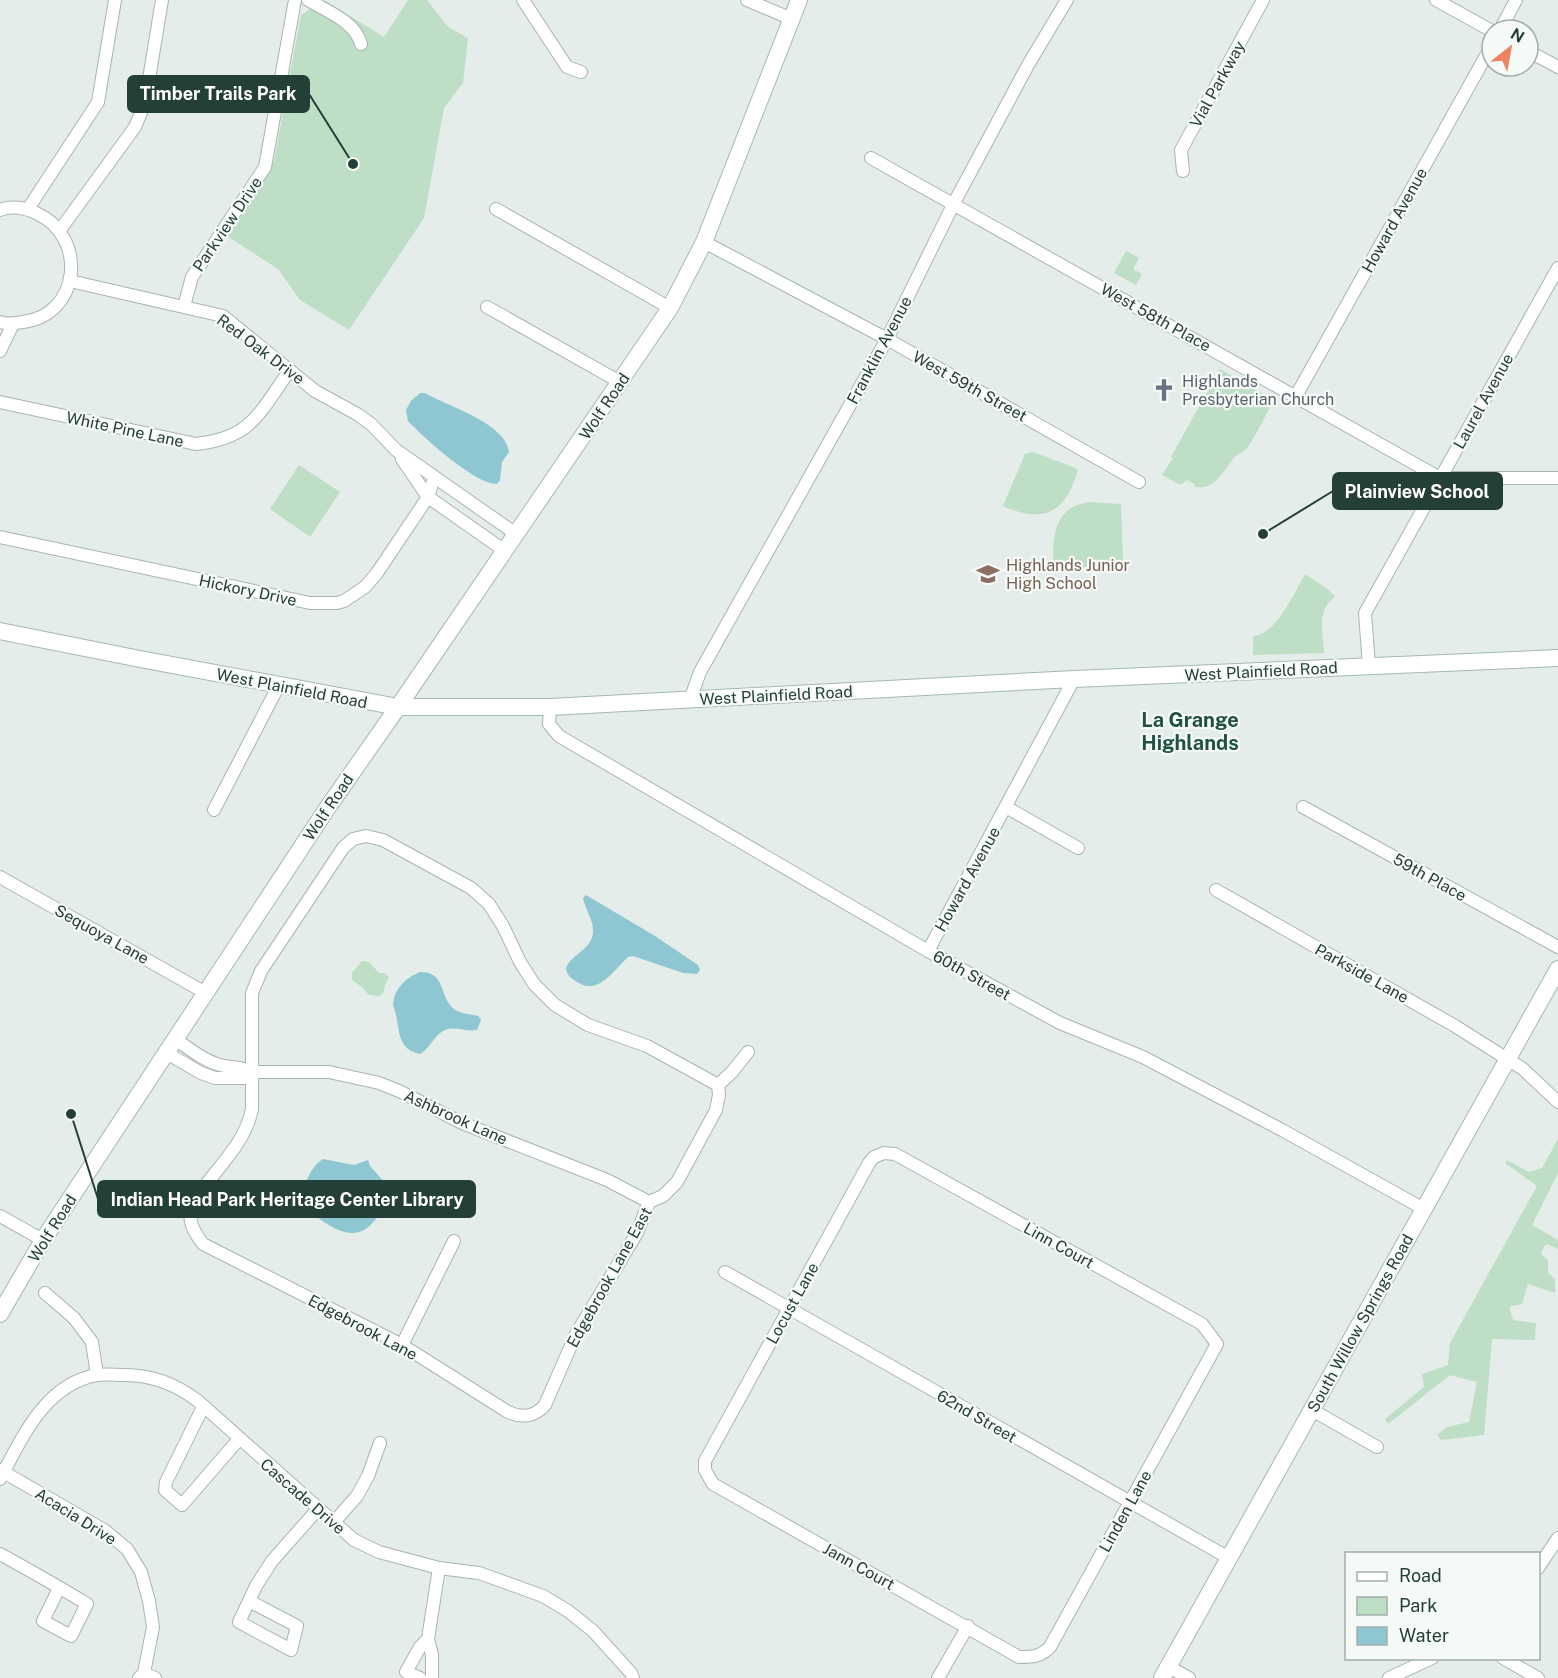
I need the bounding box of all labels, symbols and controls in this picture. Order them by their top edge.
north arrow [1480,18,1540,78]
text: N [1507,24,1528,47]
street label: Vial Parkway [1186,37,1249,131]
callout: Timber Trails Park [128,76,309,112]
text: Timber Trails Park [140,83,297,104]
street label: Howard Avenue [1358,165,1431,276]
street label: Parkview Drive [189,173,266,275]
street label: West 58th Place [1097,279,1214,356]
street label: Franklin Avenue [843,293,916,407]
street label: Red Oak Drive [213,310,308,388]
street label: West 59th Street [909,347,1030,426]
street label: Laurel Avenue [1449,350,1517,452]
street label: Wolf Road [575,369,634,443]
place label: Highlands Presbyterian Church [1182,372,1334,409]
church icon: Highlands Presbyterian Church [1151,377,1177,403]
street label: White Pine Lane [64,408,185,451]
callout: Plainview School [1333,473,1502,509]
text: Plainview School [1345,481,1490,502]
place label: Highlands Junior High School [1006,556,1130,593]
school or university icon: Highlands Junior High School [975,561,1001,587]
street label: Hickory Drive [197,571,299,610]
street label: West Plainfield Road [1184,658,1338,685]
street label: West Plainfield Road [215,665,369,712]
street label: West Plainfield Road [699,682,853,709]
district label: La Grange Highlands [1141,708,1239,755]
street label: Wolf Road [299,770,358,844]
street label: Howard Avenue [931,824,1004,935]
street label: 59th Place [1390,849,1470,905]
street label: Sequoya Lane [51,901,152,968]
street label: Parkside Lane [1311,940,1412,1007]
street label: 60th Street [930,946,1014,1005]
street label: Ashbrook Lane [401,1086,510,1149]
callout: Indian Head Park Heritage Center Library [98,1181,475,1217]
text: Indian Head Park Heritage Center Library [110,1189,464,1210]
street label: Wolf Road [24,1191,81,1266]
street label: Edgebrook Lane East [563,1204,656,1351]
street label: Linn Court [1020,1218,1097,1272]
street label: South Willow Springs Road [1303,1231,1417,1416]
street label: Locust Lane [762,1259,823,1347]
street label: Edgebrook Lane [305,1291,421,1364]
street label: 62nd Street [934,1386,1020,1447]
street label: Cascade Drive [256,1454,349,1538]
street label: Linden Lane [1095,1467,1156,1555]
street label: Acacia Drive [32,1484,120,1549]
street label: Jann Court [820,1539,898,1594]
legend [1345,1552,1540,1660]
text: Road [1399,1565,1442,1586]
text: Park [1399,1595,1437,1616]
text: Water [1399,1625,1449,1646]

